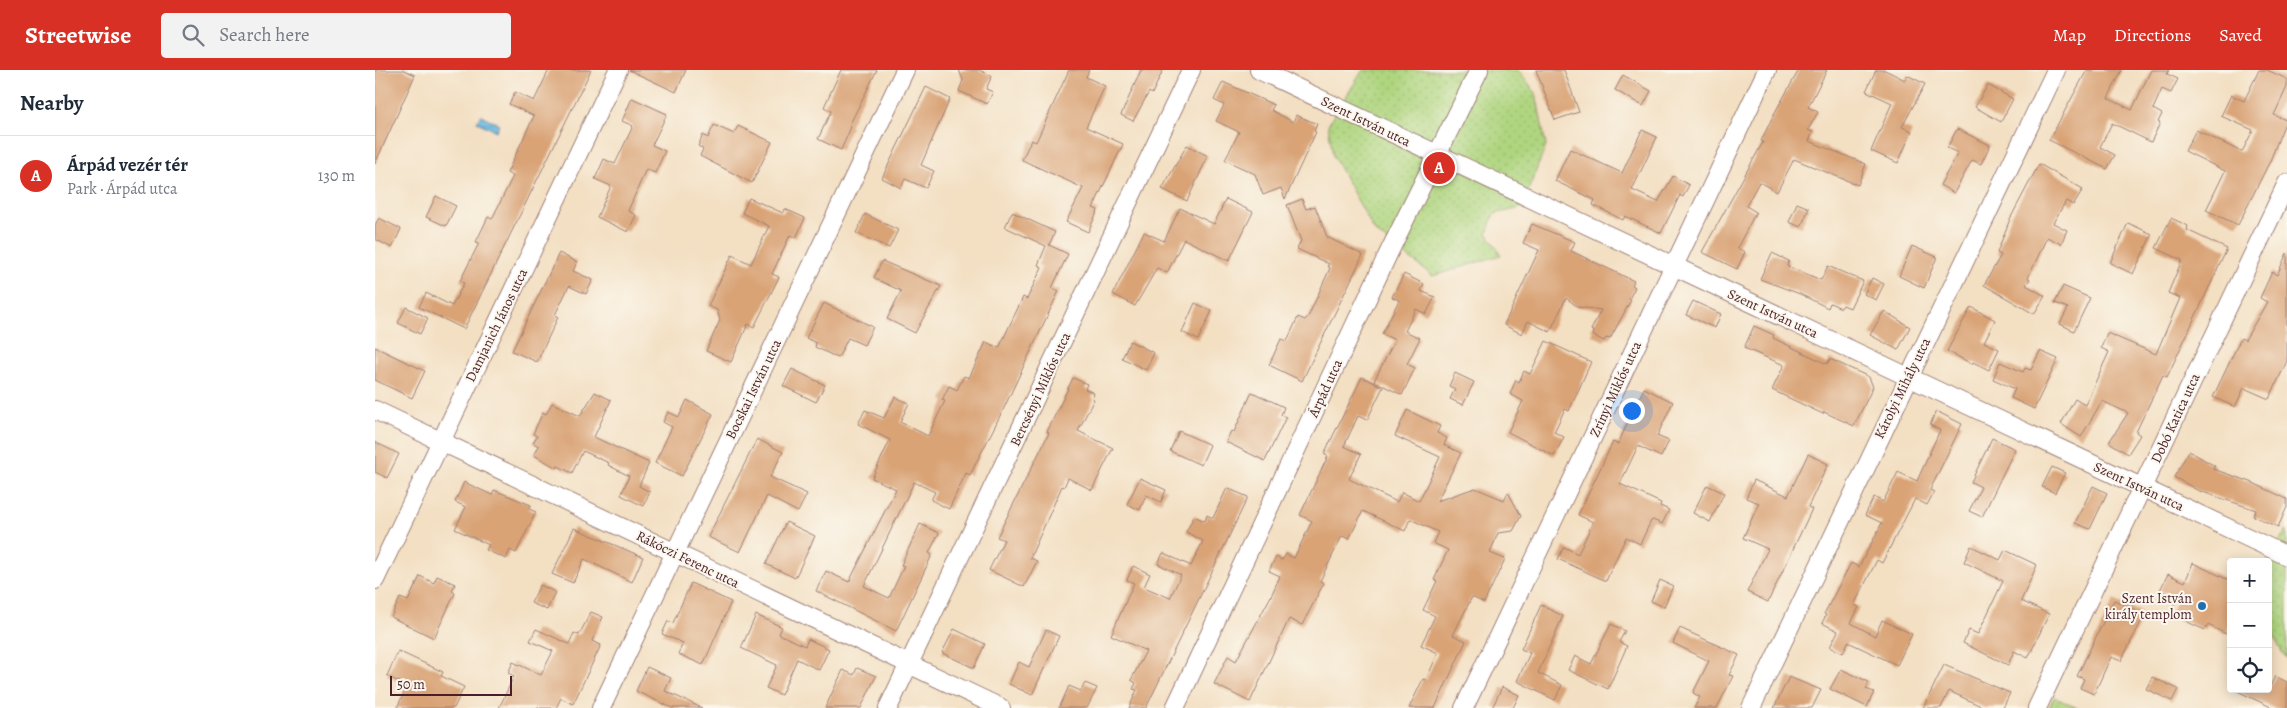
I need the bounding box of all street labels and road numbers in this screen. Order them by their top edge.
street label: Szent István utca [1318,91,1414,152]
street label: Damjanich János utca [461,265,532,385]
street label: Szent István utca [1724,284,1822,343]
street label: Bercsényi Miklós utca [1006,329,1075,449]
street label: Károlyi Mihály utca [1870,334,1935,442]
street label: Bocskai István utca [721,336,786,442]
street label: Zrínyi Miklós utca [1585,338,1646,440]
street label: Árpád utca [1303,356,1347,421]
street label: Dobó Katica utca [2146,370,2205,466]
street label: Szent István utca [2090,457,2188,516]
street label: Rákóczi Ferenc utca [633,526,743,593]

